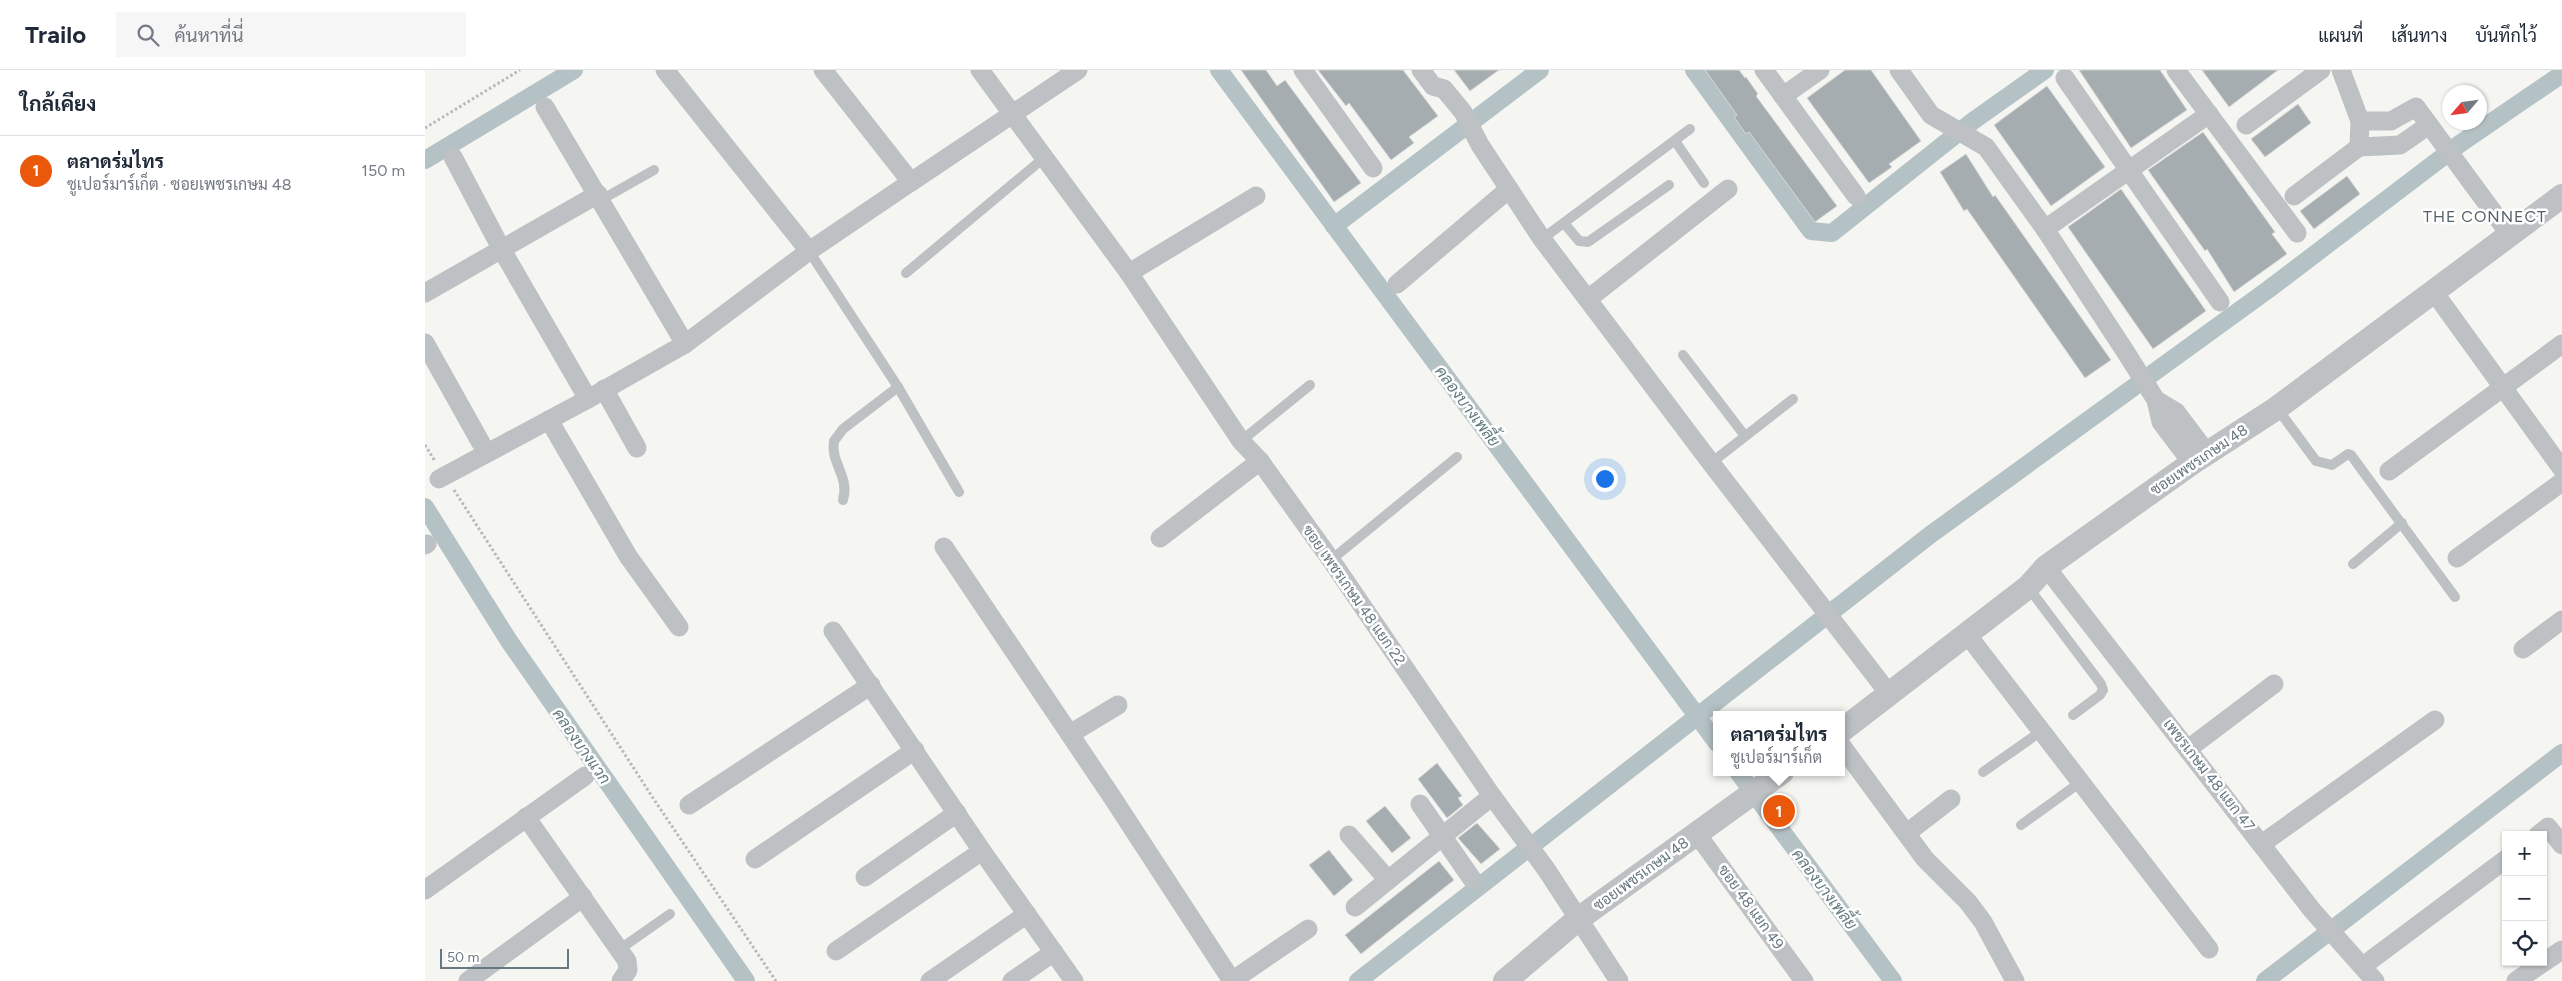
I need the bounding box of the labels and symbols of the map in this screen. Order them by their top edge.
north arrow [2442,85,2487,130]
district label: THE CONNECT [2423,207,2547,226]
water label: คลองบางเพลี้ย [1431,359,1508,450]
street label: ซอยเพชรเกษม 48 [2147,421,2251,499]
your location [1592,466,1618,492]
street label: ซอย เพชรเกษม 48 แยก 22 [1299,521,1409,669]
water label: คลองบางแวก [549,705,614,788]
street label: เพชรเกษม 48 แยก 47 [2160,715,2258,835]
pin: 1 [1763,792,1795,830]
street label: ซอยเพชรเกษม 48 [1590,833,1692,915]
water label: คลองบางเพลี้ย [1788,842,1865,933]
street label: ซอย 48 แยก 49 [1714,861,1788,953]
scale bar [440,946,569,969]

